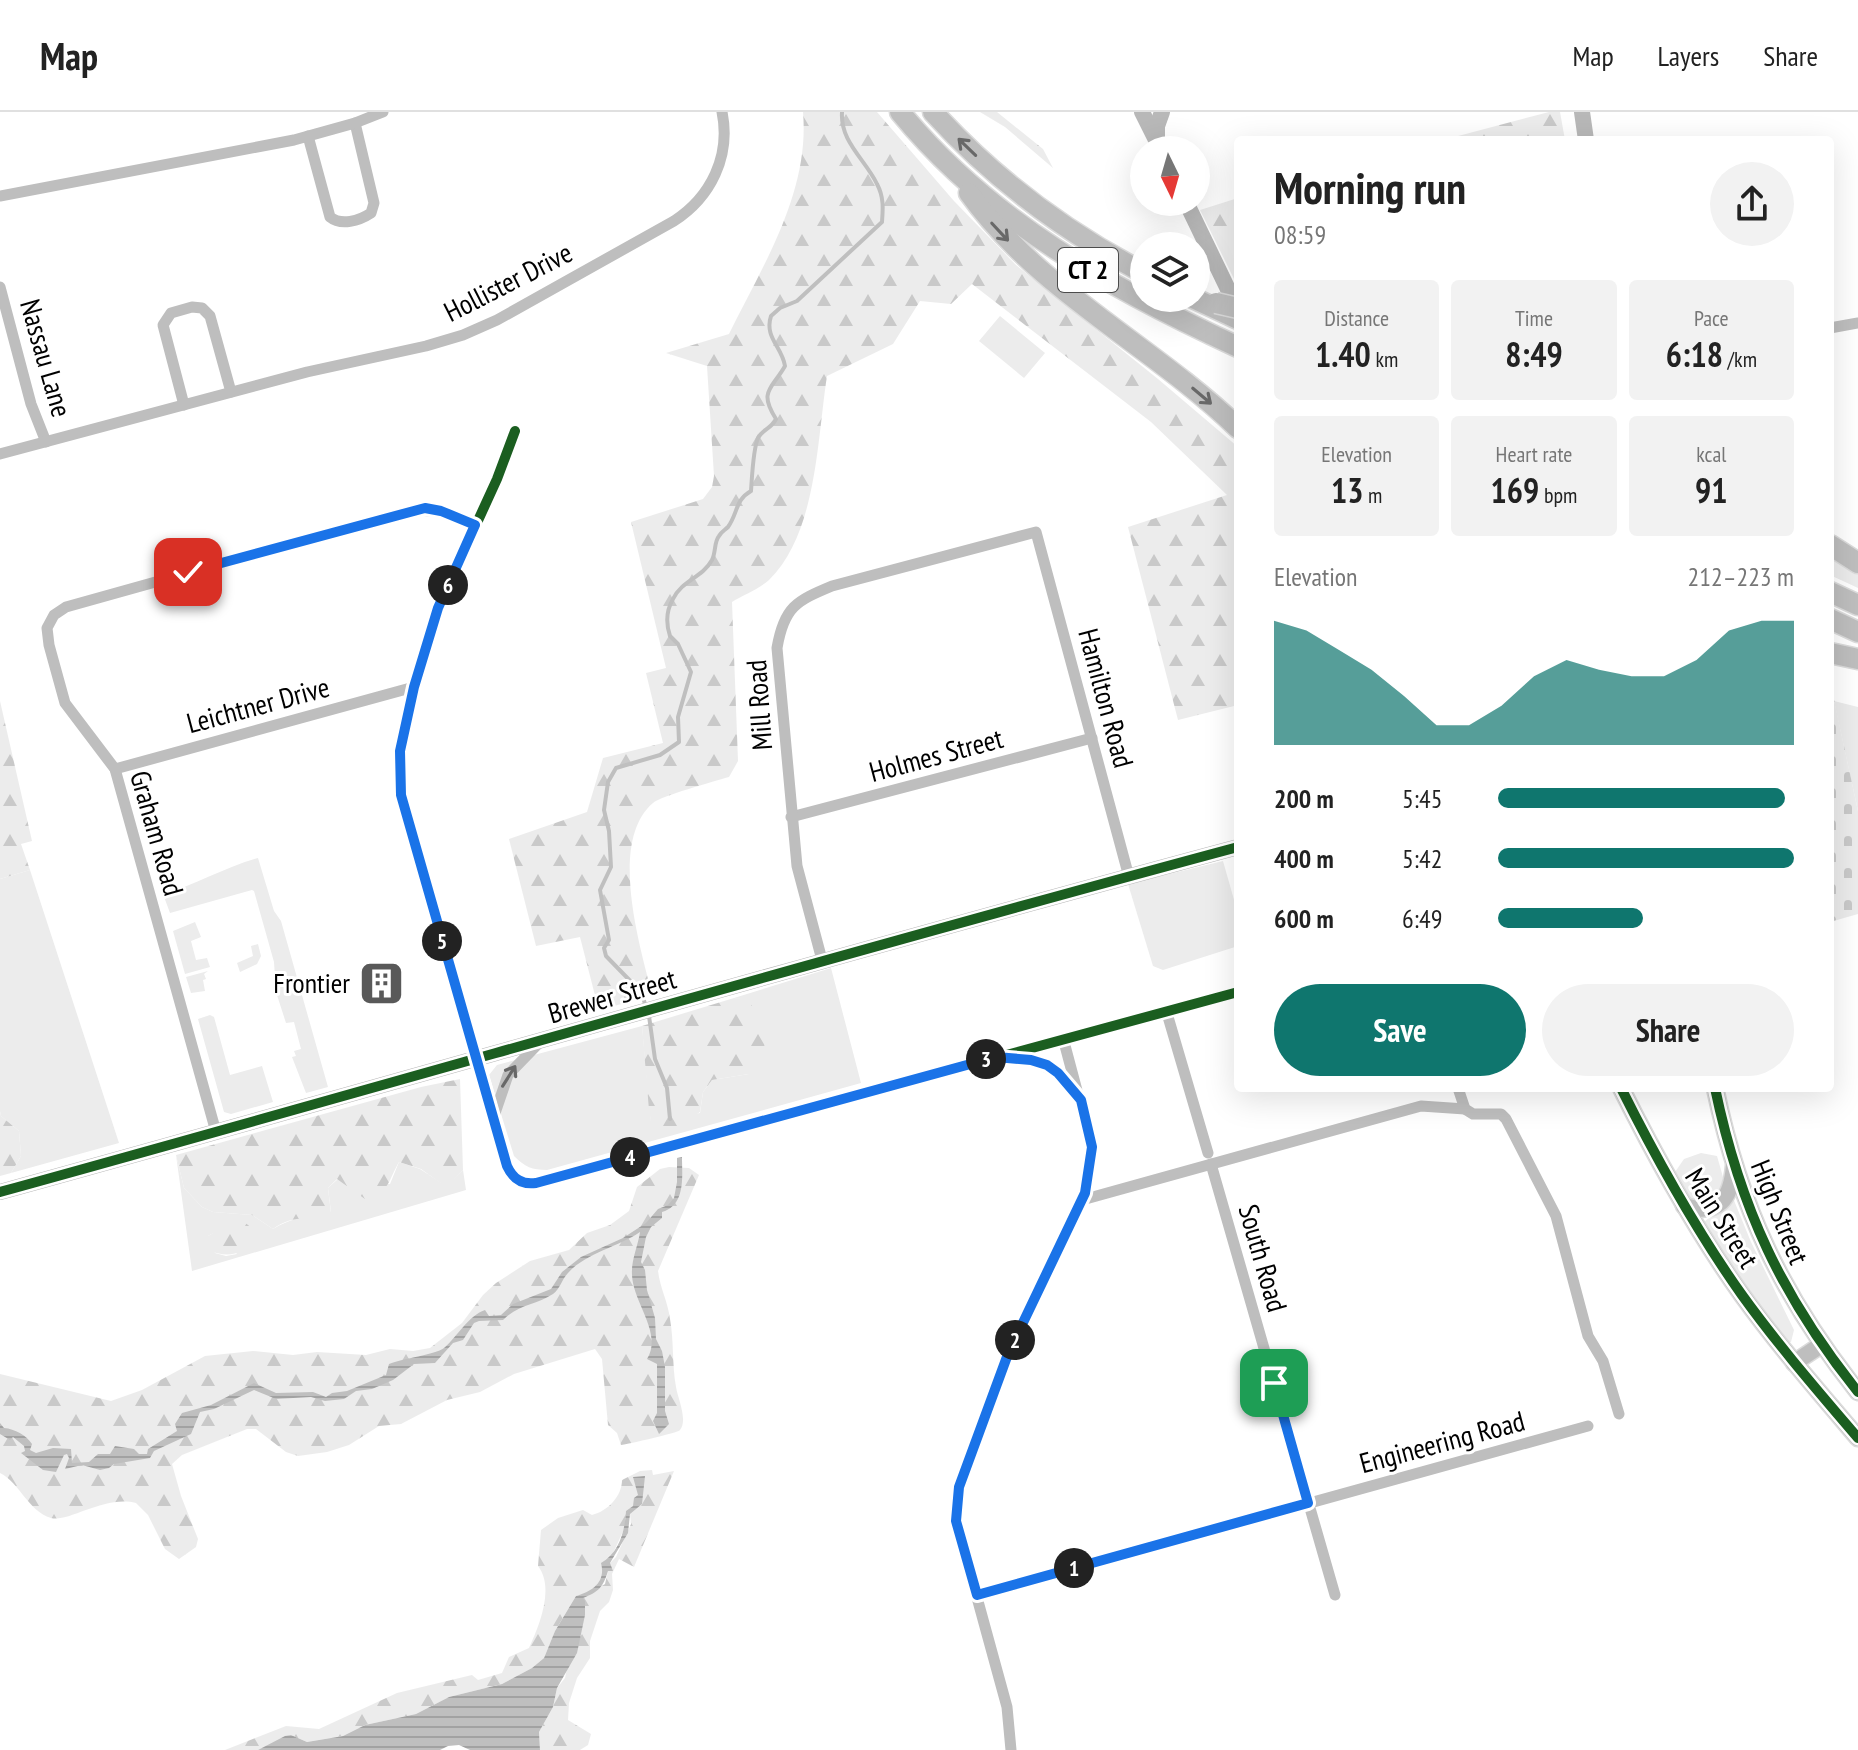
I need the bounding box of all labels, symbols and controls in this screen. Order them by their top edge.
text: Map [40,31,98,80]
text: Map [1572,37,1614,74]
text: Layers [1658,37,1719,74]
text: Share [1763,37,1818,74]
north arrow [1130,136,1210,216]
map controls [1130,136,1210,312]
one-way arrow [958,138,977,157]
text: Morning run [1274,159,1466,216]
button: share [1710,162,1794,246]
text: 08:59 [1274,218,1326,251]
one-way arrow [991,222,1010,242]
button: layers [1130,232,1210,312]
street label: Hollister Drive [437,233,578,330]
road number: CT 2 [1058,248,1118,292]
street label: Nassau Lane [12,295,81,421]
text: Distance [1324,304,1389,332]
text: Time [1515,304,1553,332]
text: Pace [1694,304,1729,332]
text: 1.40 [1315,332,1371,376]
text: 8:49 [1505,332,1563,376]
text: 6:18 [1666,332,1723,376]
text: km [1371,345,1398,373]
text: /km [1723,345,1757,373]
one-way arrow [1191,387,1212,405]
text: Elevation [1321,440,1392,468]
text: Heart rate [1496,440,1572,468]
text: kcal [1696,440,1726,468]
text: 13 [1331,468,1363,512]
text: 169 [1491,468,1539,512]
text: 91 [1695,468,1728,512]
text: m [1363,481,1382,509]
text: bpm [1539,481,1577,509]
pin [154,538,222,606]
icon: check [166,550,210,594]
text: Elevation [1274,560,1357,593]
text: 212–223 m [1688,560,1794,593]
pin: 6 [428,565,468,605]
text: 6 [443,571,453,599]
street label: Hamilton Road [1070,624,1143,772]
street label: Mill Road [737,659,780,752]
street label: Leichtner Drive [182,668,333,741]
street label: Holmes Street [865,719,1007,790]
street label: Graham Road [122,766,193,900]
text: 200 m [1274,782,1334,815]
text: 5:45 [1402,782,1442,815]
text: 400 m [1274,842,1334,875]
text: 5:42 [1402,842,1442,875]
text: 600 m [1274,902,1334,935]
text: 6:49 [1402,902,1442,935]
pin: 5 [422,921,462,961]
text: 5 [437,927,447,955]
building icon: Frontier [357,959,405,1007]
street label: Brewer Street [544,960,680,1031]
place label: Frontier [273,964,350,1001]
button: Save [1274,984,1526,1076]
button: Share [1542,984,1794,1076]
pin: 3 [966,1039,1006,1079]
text: 3 [981,1045,991,1073]
one-way arrow [501,1065,518,1087]
pin: 4 [610,1137,650,1177]
text: 4 [625,1143,635,1171]
street label: High Street [1743,1154,1818,1270]
street label: Main Street [1677,1161,1768,1275]
street label: South Road [1231,1200,1296,1316]
pin: 2 [995,1320,1035,1360]
text: 2 [1010,1326,1020,1354]
pin [1240,1349,1308,1417]
icon: arrive [1252,1361,1296,1405]
street label: Engineering Road [1355,1402,1529,1481]
pin: 1 [1054,1548,1094,1588]
text: 1 [1069,1554,1079,1582]

